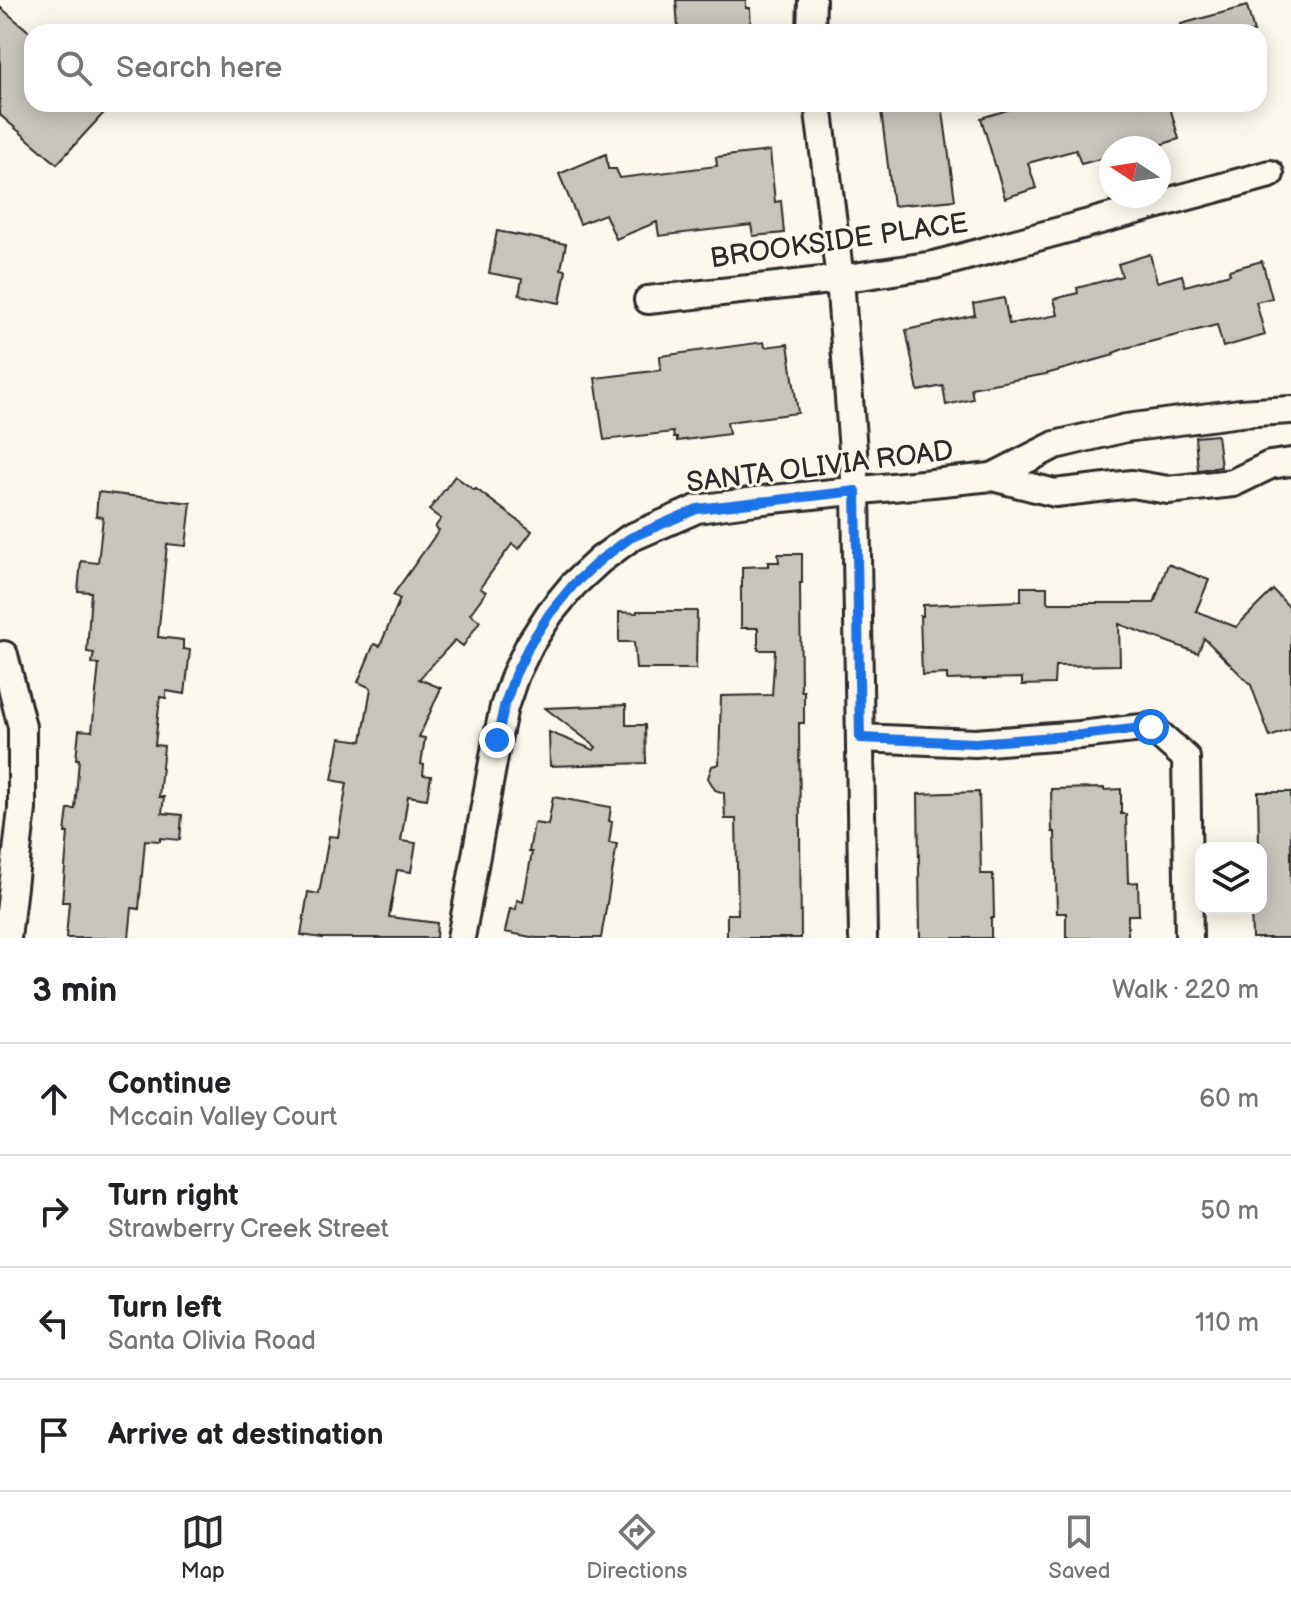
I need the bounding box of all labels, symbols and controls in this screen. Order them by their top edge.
search box [24,24,1267,112]
icon: search [52,46,96,90]
text: Search here [116,50,282,86]
north arrow [1099,136,1171,208]
street label: BROOKSIDE PLACE [708,207,970,275]
street label: SANTA OLIVIA ROAD [685,434,955,500]
route start [1133,709,1169,745]
route end [479,722,515,758]
map controls [1195,842,1267,914]
button: layers [1195,842,1267,914]
text: 3 min [32,970,117,1011]
text: Walk · 220 m [1112,975,1259,1006]
text: Continue [108,1066,231,1102]
icon: ahead [32,1077,76,1121]
text: 60 m [1199,1084,1259,1115]
text: Mccain Valley Court [108,1102,337,1133]
text: Turn right [108,1178,239,1214]
icon: right [32,1189,76,1233]
text: 50 m [1200,1196,1259,1227]
text: Strawberry Creek Street [108,1214,389,1245]
text: Turn left [108,1290,222,1326]
icon: left [32,1301,76,1345]
text: 110 m [1195,1308,1259,1339]
text: Santa Olivia Road [108,1326,316,1357]
icon: arrive [32,1413,76,1457]
text: Arrive at destination [108,1417,384,1453]
tab: Map [181,1510,225,1585]
tab: Directions [586,1510,687,1585]
tab: Saved [1049,1510,1110,1585]

